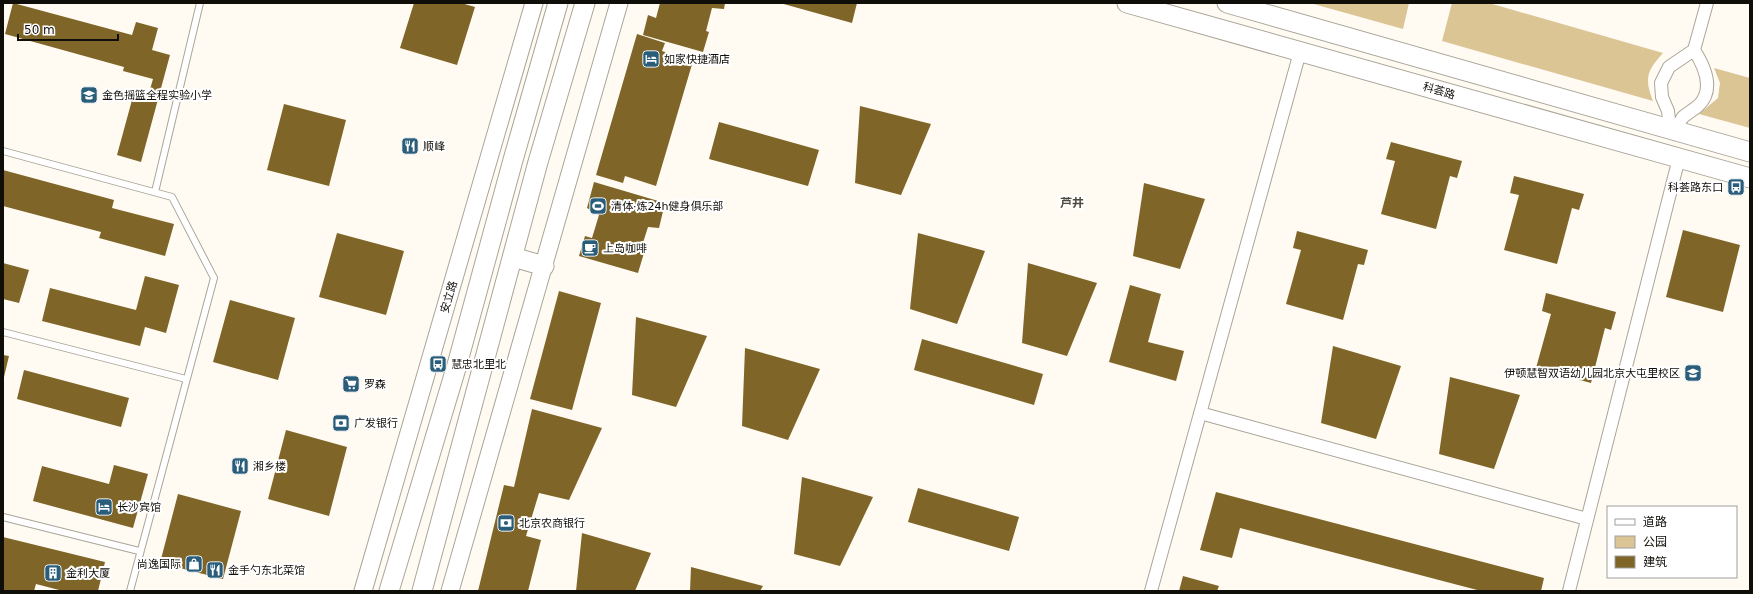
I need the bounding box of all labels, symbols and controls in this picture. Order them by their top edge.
scale bar [18,16,118,42]
text: 50 m [24,23,55,37]
hotel icon: 如家快捷酒店 [641,49,661,69]
place label: 如家快捷酒店 [664,53,730,66]
street label: 科荟路 [1421,80,1457,102]
school or university icon: 金色摇篮全程实验小学 [79,85,99,105]
place label: 金色摇篮全程实验小学 [102,89,212,102]
restaurant icon: 顺峰 [400,136,420,156]
place label: 顺峰 [423,140,445,153]
bus stop icon: 科荟路东口 [1726,177,1746,197]
place label: 科荟路东口 [1668,181,1723,194]
sports icon: 清体·炼24h健身俱乐部 [588,196,608,216]
district label: 芦井 [1060,196,1084,210]
place label: 清体·炼24h健身俱乐部 [611,200,723,213]
cafe icon: 上岛咖啡 [580,238,600,258]
place label: 上岛咖啡 [603,242,647,255]
street label: 安立路 [438,279,460,315]
bus stop icon: 慧忠北里北 [428,354,448,374]
place label: 慧忠北里北 [451,358,506,371]
school or university icon: 伊顿慧智双语幼儿园北京大屯里校区 [1683,363,1703,383]
place label: 伊顿慧智双语幼儿园北京大屯里校区 [1504,367,1680,380]
supermarket icon: 罗森 [341,374,361,394]
place label: 罗森 [364,378,386,391]
bank icon: 广发银行 [331,413,351,433]
place label: 广发银行 [354,417,398,430]
restaurant icon: 湘乡楼 [230,456,250,476]
place label: 湘乡楼 [253,460,286,473]
hotel icon: 长沙宾馆 [94,497,114,517]
place label: 长沙宾馆 [117,501,161,514]
legend [1607,506,1737,578]
bank icon: 北京农商银行 [496,513,516,533]
text: 道路 [1643,515,1667,529]
place label: 北京农商银行 [519,517,585,530]
text: 公园 [1643,535,1667,549]
shop icon: 尚逸国际 [184,554,204,574]
text: 建筑 [1643,555,1667,569]
place label: 尚逸国际 [137,558,181,571]
restaurant icon: 金手勺东北菜馆 [205,560,225,580]
building icon: 金利大厦 [43,563,63,583]
place label: 金手勺东北菜馆 [228,564,305,577]
place label: 金利大厦 [66,567,110,580]

